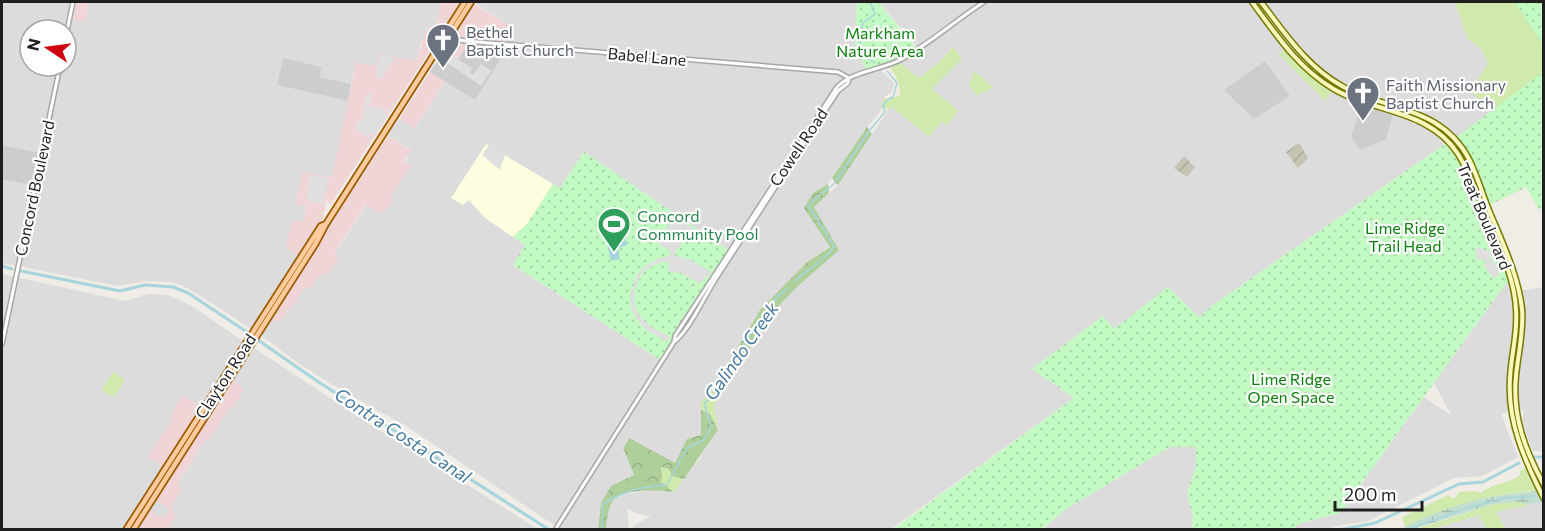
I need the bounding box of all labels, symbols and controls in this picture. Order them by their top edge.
north arrow [18,18,78,78]
church icon: Bethel Baptist Church [425,22,461,69]
place label: Bethel Baptist Church [466,22,574,59]
park label: Markham Nature Area [836,23,924,60]
text: N [22,37,44,52]
street label: Babel Lane [607,43,687,69]
church icon: Faith Missionary Baptist Church [1345,75,1381,122]
place label: Faith Missionary Baptist Church [1386,75,1506,112]
street label: Cowell Road [765,104,831,190]
street label: Concord Boulevard [10,118,58,258]
street label: Treat Boulevard [1454,160,1516,272]
sports icon: Concord Community Pool [596,206,632,253]
place label: Concord Community Pool [637,206,759,243]
park label: Lime Ridge Trail Head [1365,218,1445,255]
water label: Galindo Creek [699,297,784,404]
street label: Clayton Road [191,330,259,422]
park label: Lime Ridge Open Space [1248,369,1334,406]
water label: Contra Costa Canal [331,383,476,487]
scale bar [1335,474,1422,512]
text: 200 m [1344,483,1397,505]

